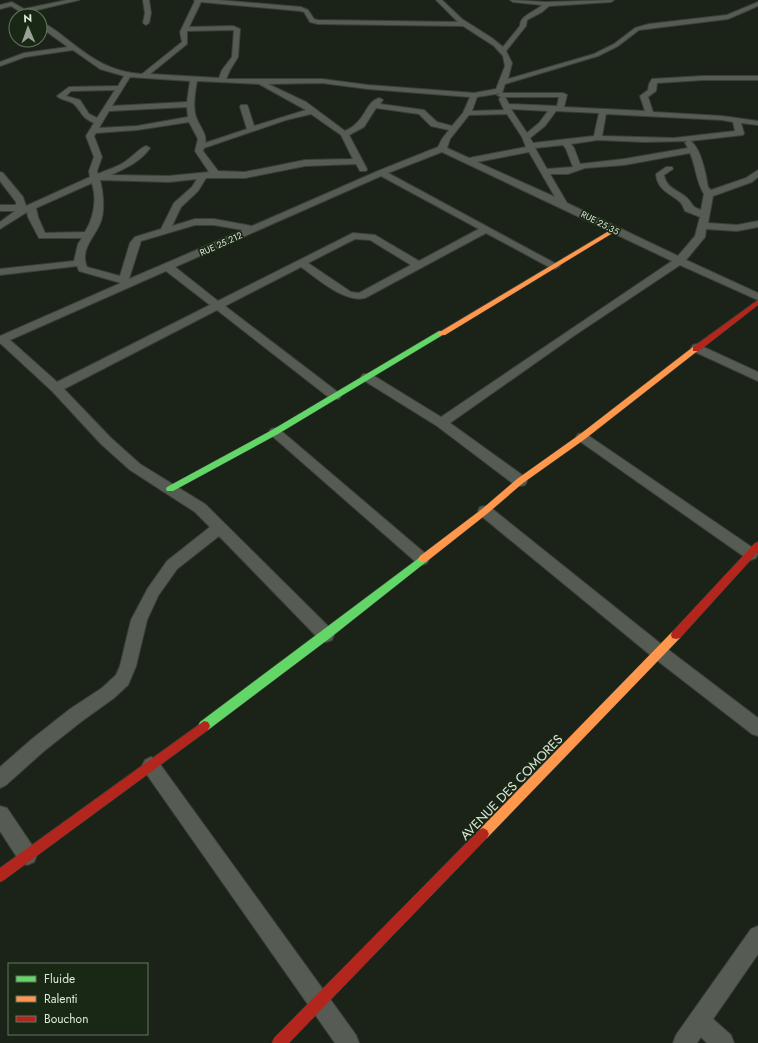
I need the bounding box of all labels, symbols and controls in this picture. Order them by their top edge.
north arrow [8,8,48,48]
text: N [23,10,32,26]
street label: RUE 25.35 [579,207,622,238]
street label: RUE 25.212 [197,228,244,259]
street label: AVENUE DES COMORES [456,730,567,845]
legend [8,963,148,1035]
text: Fluide [44,970,75,988]
text: Ralenti [44,990,78,1008]
text: Bouchon [44,1010,88,1028]

